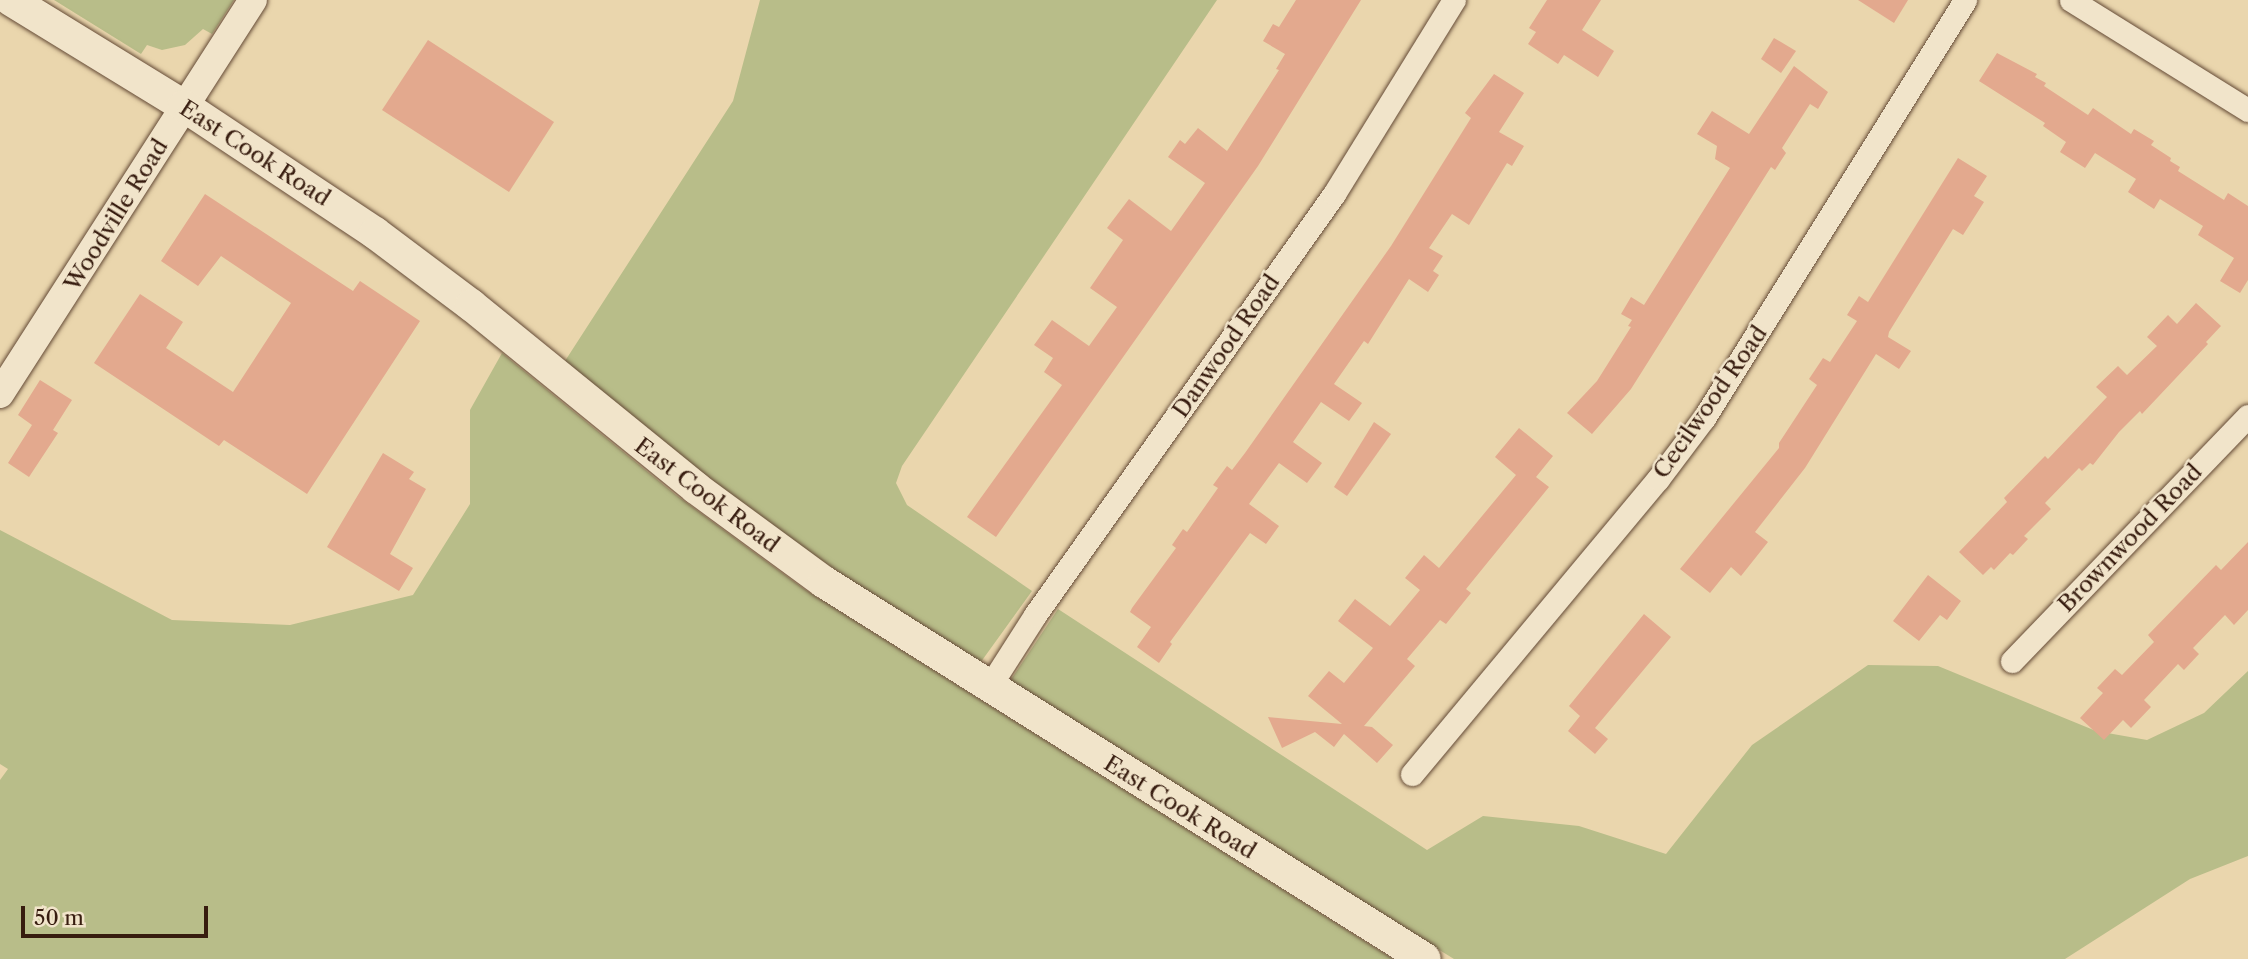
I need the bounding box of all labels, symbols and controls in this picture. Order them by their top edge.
street label: East Cook Road [174,94,336,212]
street label: Woodville Road [58,134,174,296]
street label: Danwood Road [1166,269,1286,423]
street label: Cecilwood Road [1647,320,1773,484]
street label: East Cook Road [629,432,785,558]
street label: Brownwood Road [2052,458,2208,618]
street label: East Cook Road [1099,749,1261,865]
scale bar [24,892,212,936]
text: 50 m [34,905,84,930]

